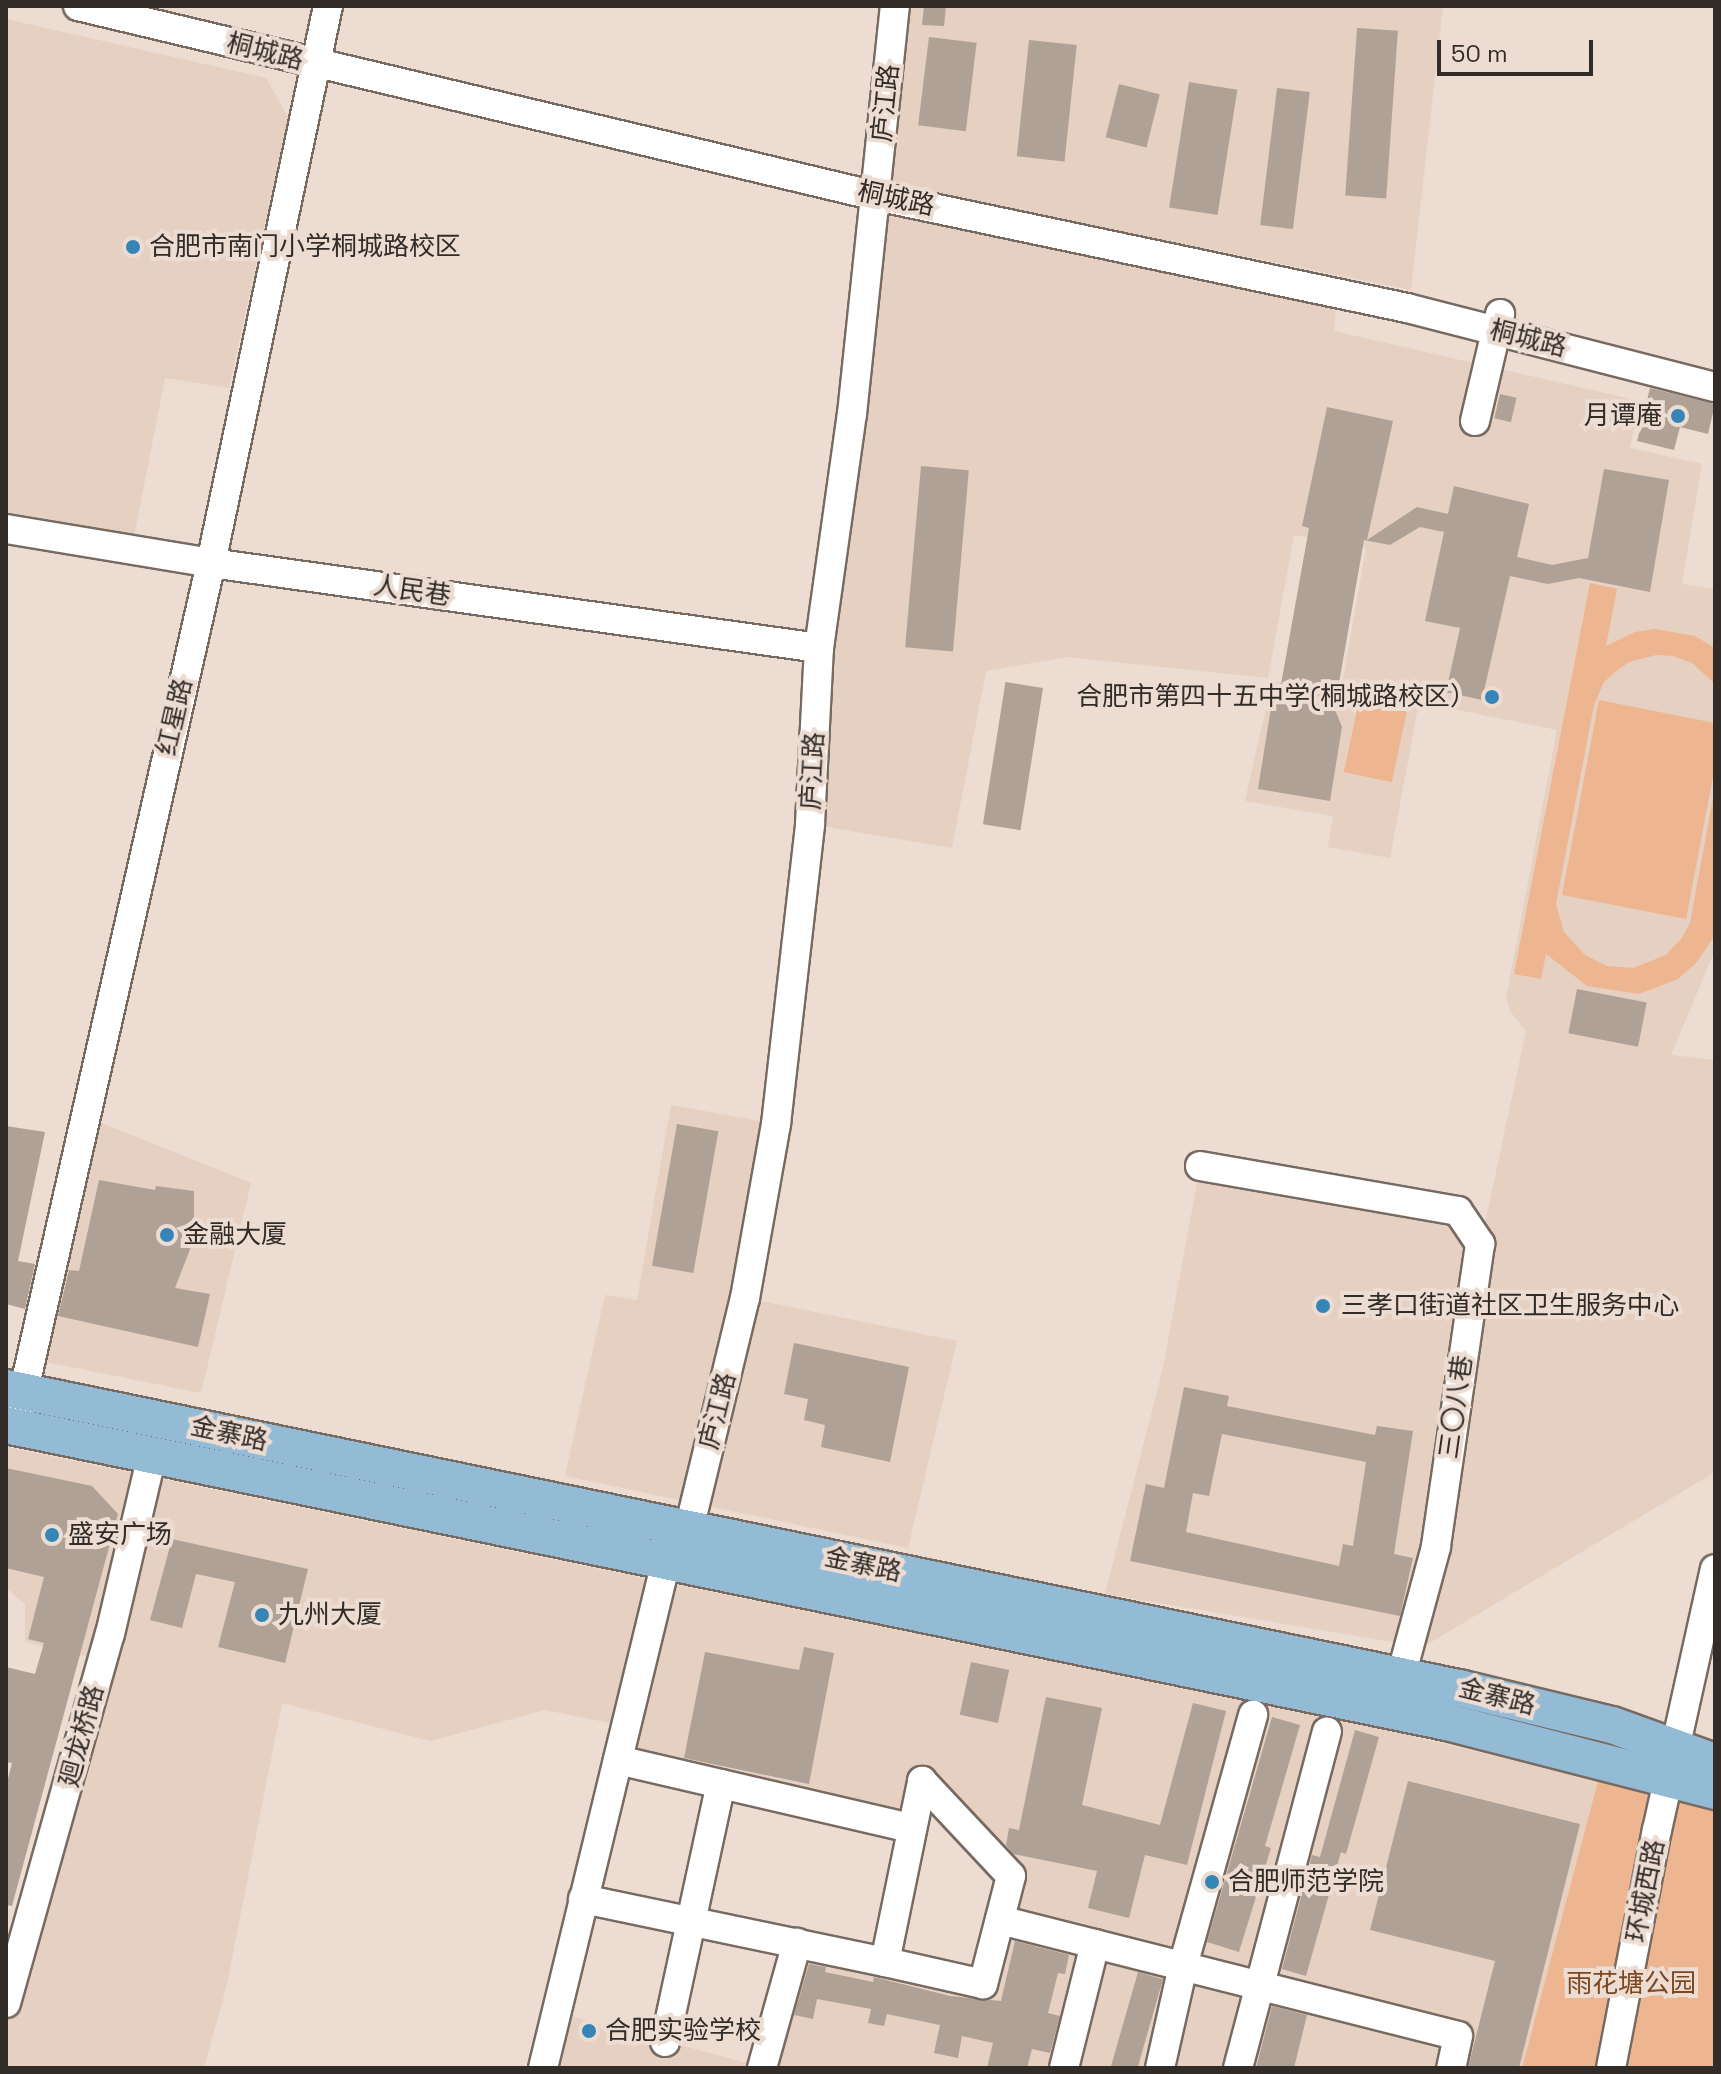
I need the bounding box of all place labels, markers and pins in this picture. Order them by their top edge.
place label: 合肥市南门小学桐城路校区 [149,231,461,263]
marker: 合肥市南门小学桐城路校区 [124,238,142,256]
place label: 月谭庵 [1584,400,1662,432]
marker: 月谭庵 [1669,407,1687,425]
place label: 合肥市第四十五中学(桐城路校区） [1076,681,1476,713]
marker: 合肥市第四十五中学(桐城路校区） [1483,688,1501,706]
place label: 金融大厦 [183,1219,287,1251]
marker: 金融大厦 [158,1226,176,1244]
place label: 三孝口街道社区卫生服务中心 [1341,1290,1679,1322]
marker: 三孝口街道社区卫生服务中心 [1312,1295,1334,1317]
place label: 盛安广场 [68,1519,172,1551]
marker: 盛安广场 [43,1526,61,1544]
place label: 九州大厦 [278,1599,382,1631]
marker: 九州大厦 [253,1606,271,1624]
place label: 合肥师范学院 [1228,1866,1384,1898]
marker: 合肥师范学院 [1203,1873,1221,1891]
place label: 合肥实验学校 [605,2015,761,2047]
marker: 合肥实验学校 [580,2022,598,2040]

